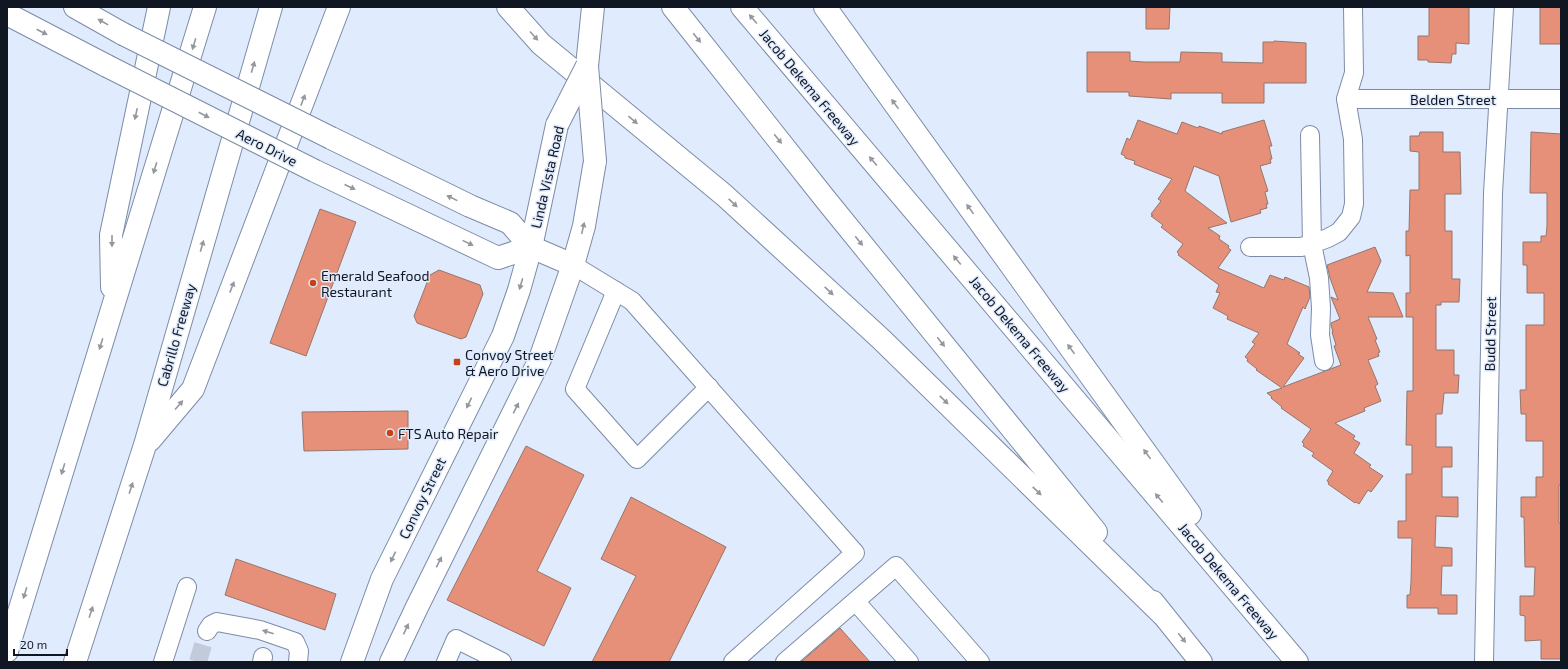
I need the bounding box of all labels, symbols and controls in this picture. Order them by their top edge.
one-way arrow [748,14,757,25]
one-way arrow [97,18,109,25]
street label: Jacob Dekema Freeway [756,25,864,149]
one-way arrow [36,29,47,35]
one-way arrow [530,31,539,41]
one-way arrow [693,32,701,43]
one-way arrow [191,39,197,51]
one-way arrow [250,61,256,73]
street label: Belden Street [1410,91,1496,108]
one-way arrow [301,94,307,106]
one-way arrow [890,98,899,109]
one-way arrow [133,108,139,120]
one-way arrow [198,112,210,119]
one-way arrow [628,115,639,124]
street label: Aero Drive [234,124,300,170]
street label: Linda Vista Road [527,124,567,230]
one-way arrow [773,134,782,145]
one-way arrow [868,156,877,167]
one-way arrow [152,163,158,175]
one-way arrow [345,184,356,190]
one-way arrow [447,195,458,201]
one-way arrow [728,199,738,208]
one-way arrow [966,204,974,215]
one-way arrow [581,222,587,234]
one-way arrow [109,235,115,248]
one-way arrow [855,235,864,246]
one-way arrow [199,240,205,252]
one-way arrow [462,240,473,246]
one-way arrow [953,255,962,266]
place label: Emerald Seafood Restaurant [321,267,429,300]
street label: Jacob Dekema Freeway [966,272,1074,396]
marker: Emerald Seafood Restaurant [308,278,318,288]
one-way arrow [518,279,524,291]
street label: Cabrillo Freeway [153,281,199,389]
one-way arrow [229,281,235,293]
one-way arrow [824,286,834,296]
street label: Budd Street [1481,296,1499,372]
one-way arrow [937,336,946,347]
one-way arrow [98,339,104,351]
one-way arrow [1067,344,1075,354]
place label: Convoy Street & Aero Drive [465,346,553,379]
marker: Convoy Street & Aero Drive [452,357,462,367]
one-way arrow [939,396,949,405]
one-way arrow [466,398,472,409]
one-way arrow [175,400,184,410]
one-way arrow [513,402,519,414]
place label: FTS Auto Repair [398,425,499,442]
marker: FTS Auto Repair [385,428,395,438]
one-way arrow [1143,449,1151,460]
street label: Convoy Street [395,455,449,541]
one-way arrow [60,463,66,475]
one-way arrow [128,481,134,493]
one-way arrow [1032,486,1042,496]
one-way arrow [1154,493,1163,503]
street label: Jacob Dekema Freeway [1175,519,1283,643]
one-way arrow [390,552,396,563]
one-way arrow [436,556,442,567]
one-way arrow [22,587,28,599]
one-way arrow [89,605,95,617]
one-way arrow [403,624,409,635]
one-way arrow [261,629,273,635]
scale bar [14,631,67,657]
one-way arrow [1177,632,1186,643]
text: 20 m [20,637,47,651]

